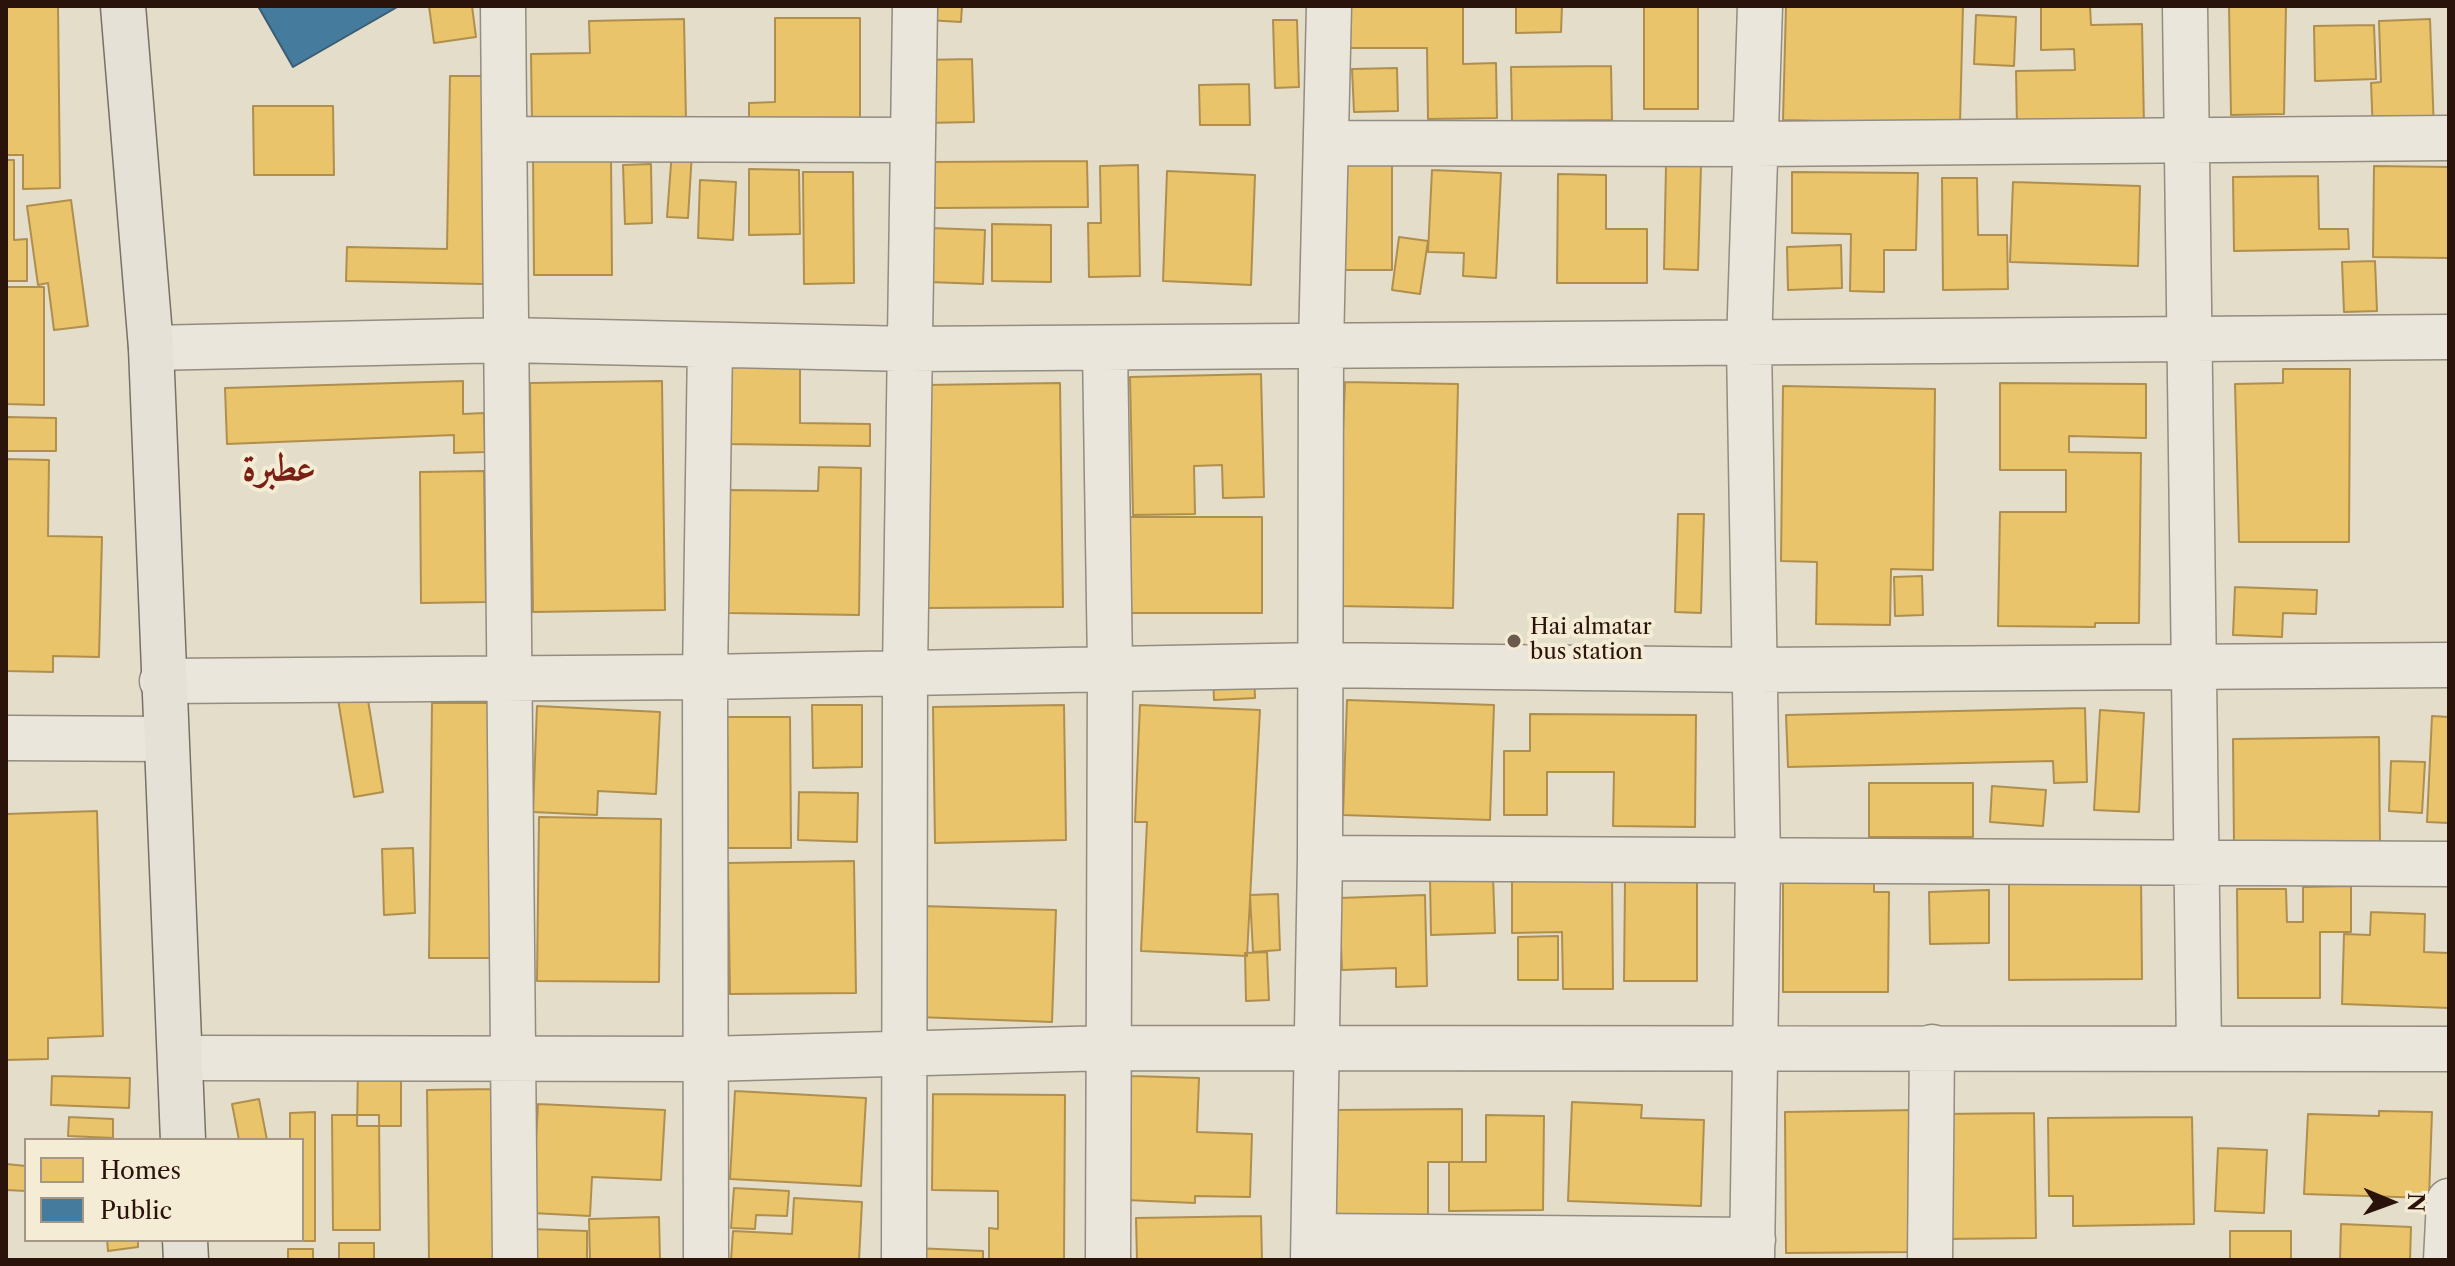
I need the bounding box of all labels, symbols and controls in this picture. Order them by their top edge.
district label: عطبرة [242,446,316,492]
place label: Hai almatar bus station [1530,615,1652,666]
marker: Hai almatar bus station [1505,632,1523,650]
legend [24,1138,304,1242]
text: Homes [100,1156,181,1185]
north arrow [2351,1162,2431,1242]
text: N [2402,1193,2429,1212]
text: Public [100,1196,172,1225]

